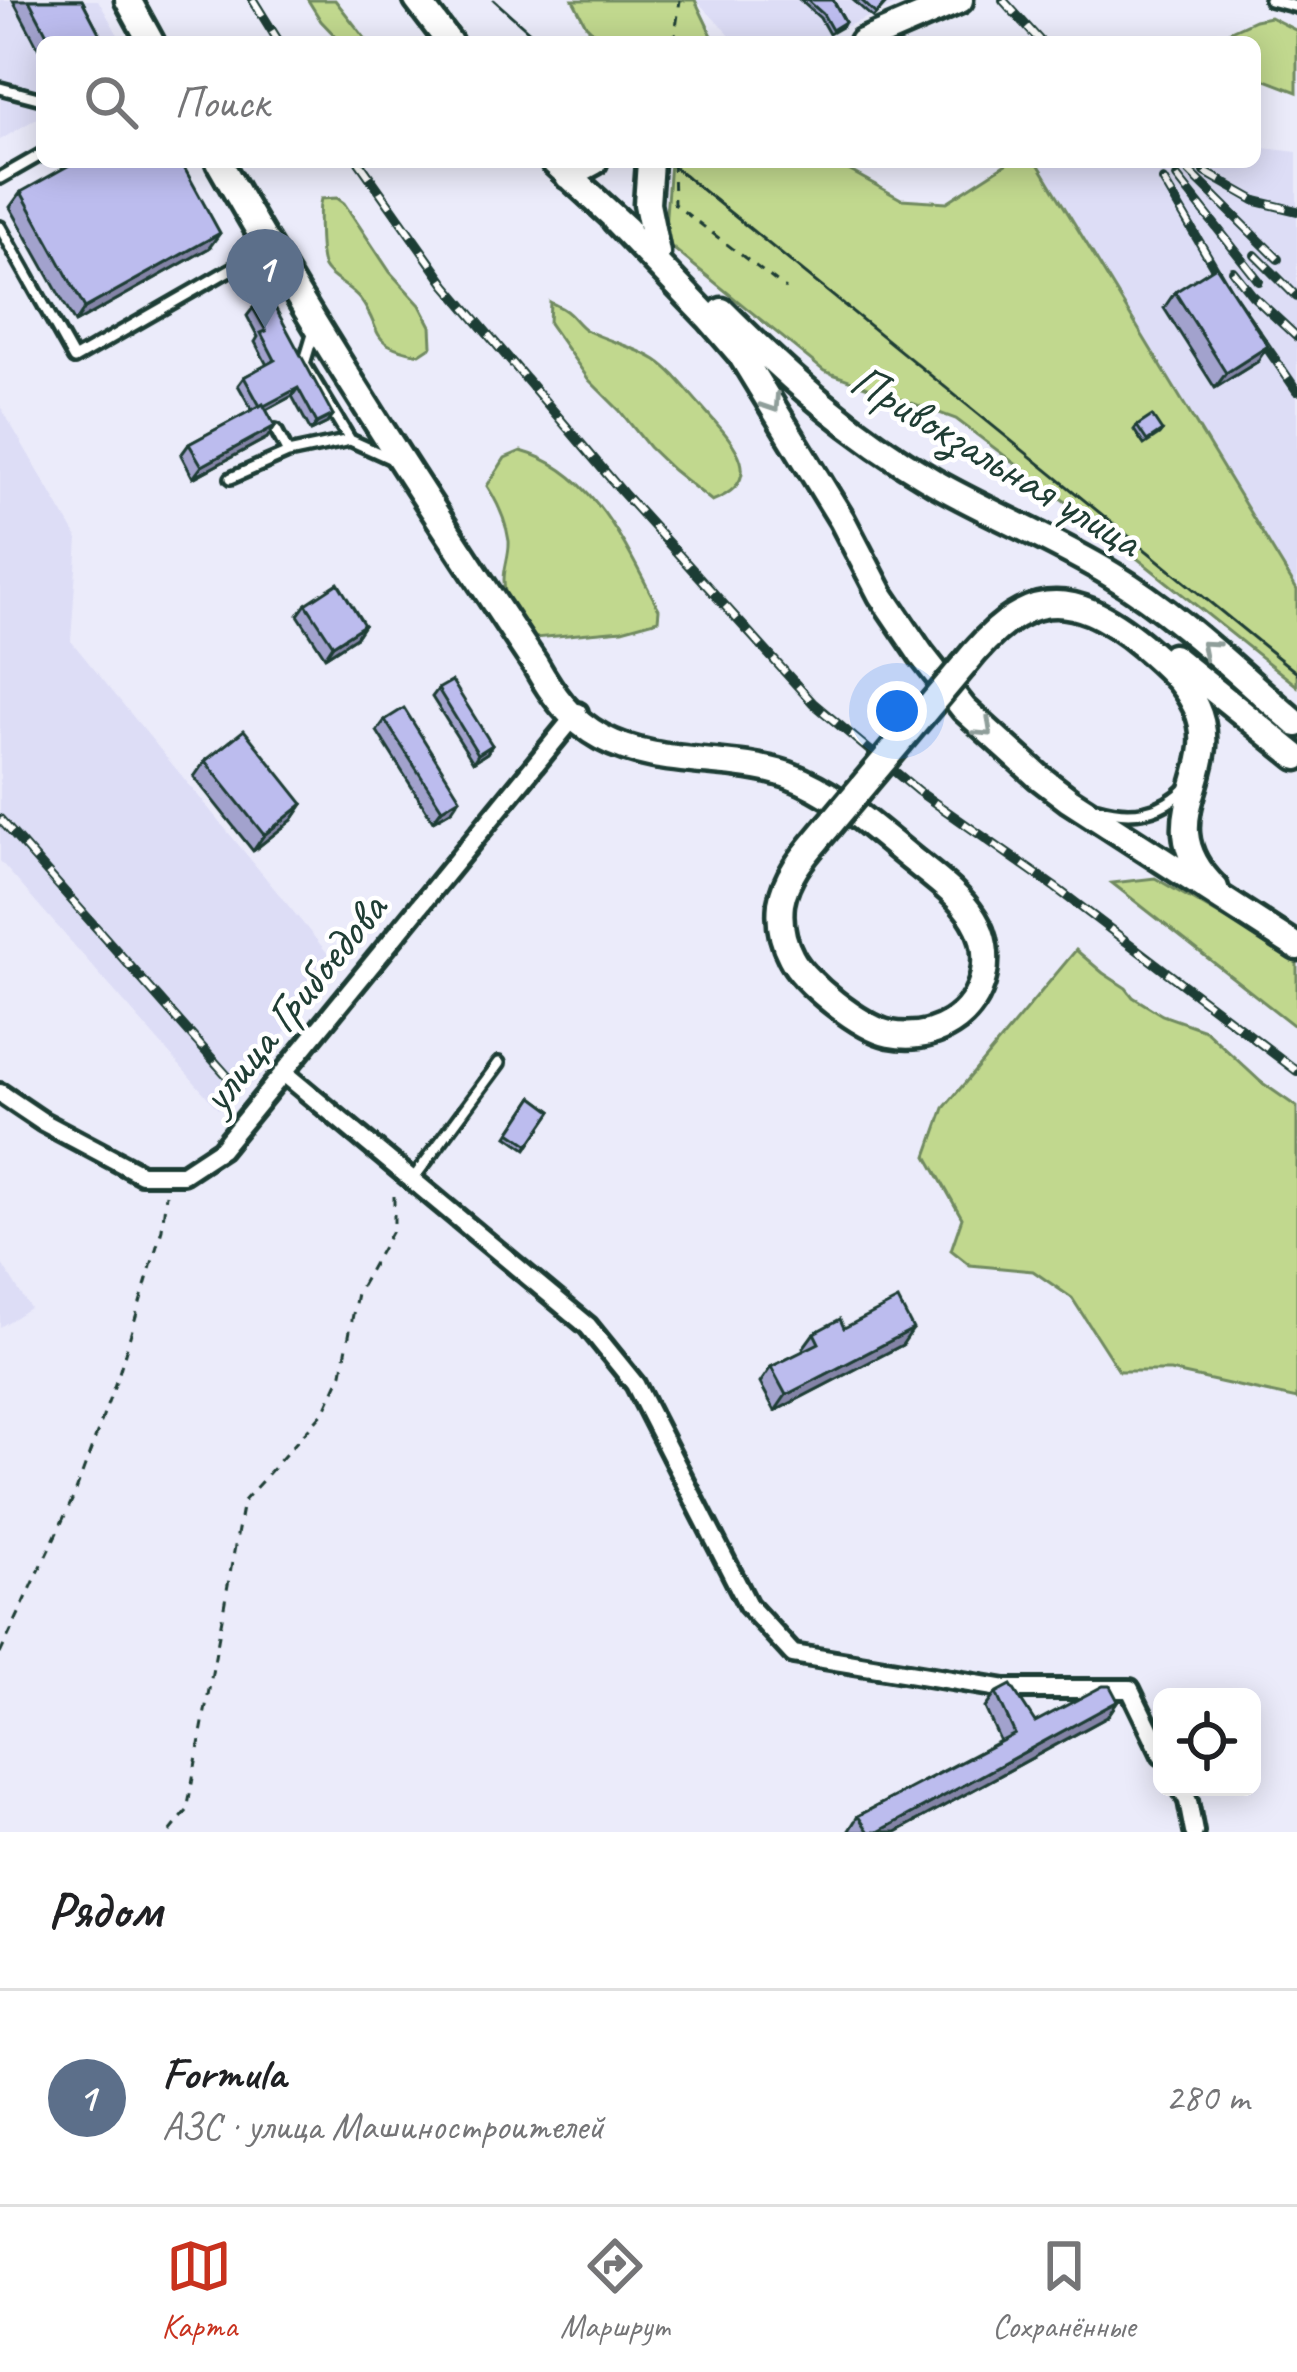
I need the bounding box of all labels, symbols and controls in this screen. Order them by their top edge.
search box [36,36,1261,168]
icon: search [78,69,144,135]
text: Поиск [174,74,269,131]
pin: 1 [226,229,304,328]
street label: Привокзальная улица [840,349,1155,572]
one-way arrow [758,391,780,413]
one-way arrow [1200,640,1222,662]
your location [867,681,927,741]
one-way arrow [971,715,993,737]
street label: улица Грибоедова [184,878,401,1127]
map controls [1153,1688,1261,1796]
button: locate [1153,1688,1261,1796]
text: Рядом [48,1878,162,1942]
text: Formula [162,2045,286,2102]
text: 1 [78,2073,96,2122]
text: 280 m [1165,2073,1249,2122]
text: АЗС · улица Машиностроителей [162,2102,604,2151]
tab: Карта [162,2233,237,2347]
tab: Маршрут [560,2233,669,2347]
tab: Сохранённые [992,2233,1135,2347]

